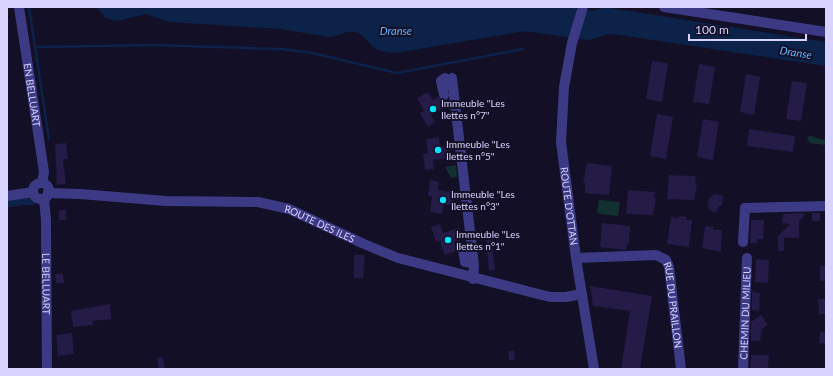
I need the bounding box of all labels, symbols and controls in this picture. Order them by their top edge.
scale bar [689,16,806,42]
text: 100 m [695,22,729,37]
water label: Dranse [380,24,412,37]
water label: Dranse [779,43,813,61]
street label: EN BELLUART [22,62,43,128]
place label: Immeuble "Les Ilettes n°7" [441,97,505,121]
marker: Immeuble "Les Ilettes n°7" [428,104,438,114]
place label: Immeuble "Les Ilettes n°5" [446,138,510,162]
marker: Immeuble "Les Ilettes n°5" [433,145,443,155]
street label: ROUTE D'OTTAN [558,166,580,246]
place label: Immeuble "Les Ilettes n°3" [451,188,515,212]
marker: Immeuble "Les Ilettes n°3" [438,195,448,205]
street label: ROUTE DES ILES [284,202,357,245]
place label: Immeuble "Les Ilettes n°1" [456,228,520,252]
marker: Immeuble "Les Ilettes n°1" [443,235,453,245]
street label: LE BELLUART [40,253,53,315]
street label: RUE DU PRAILLON [661,260,684,349]
street label: CHEMIN DU MILIEU [737,266,753,360]

